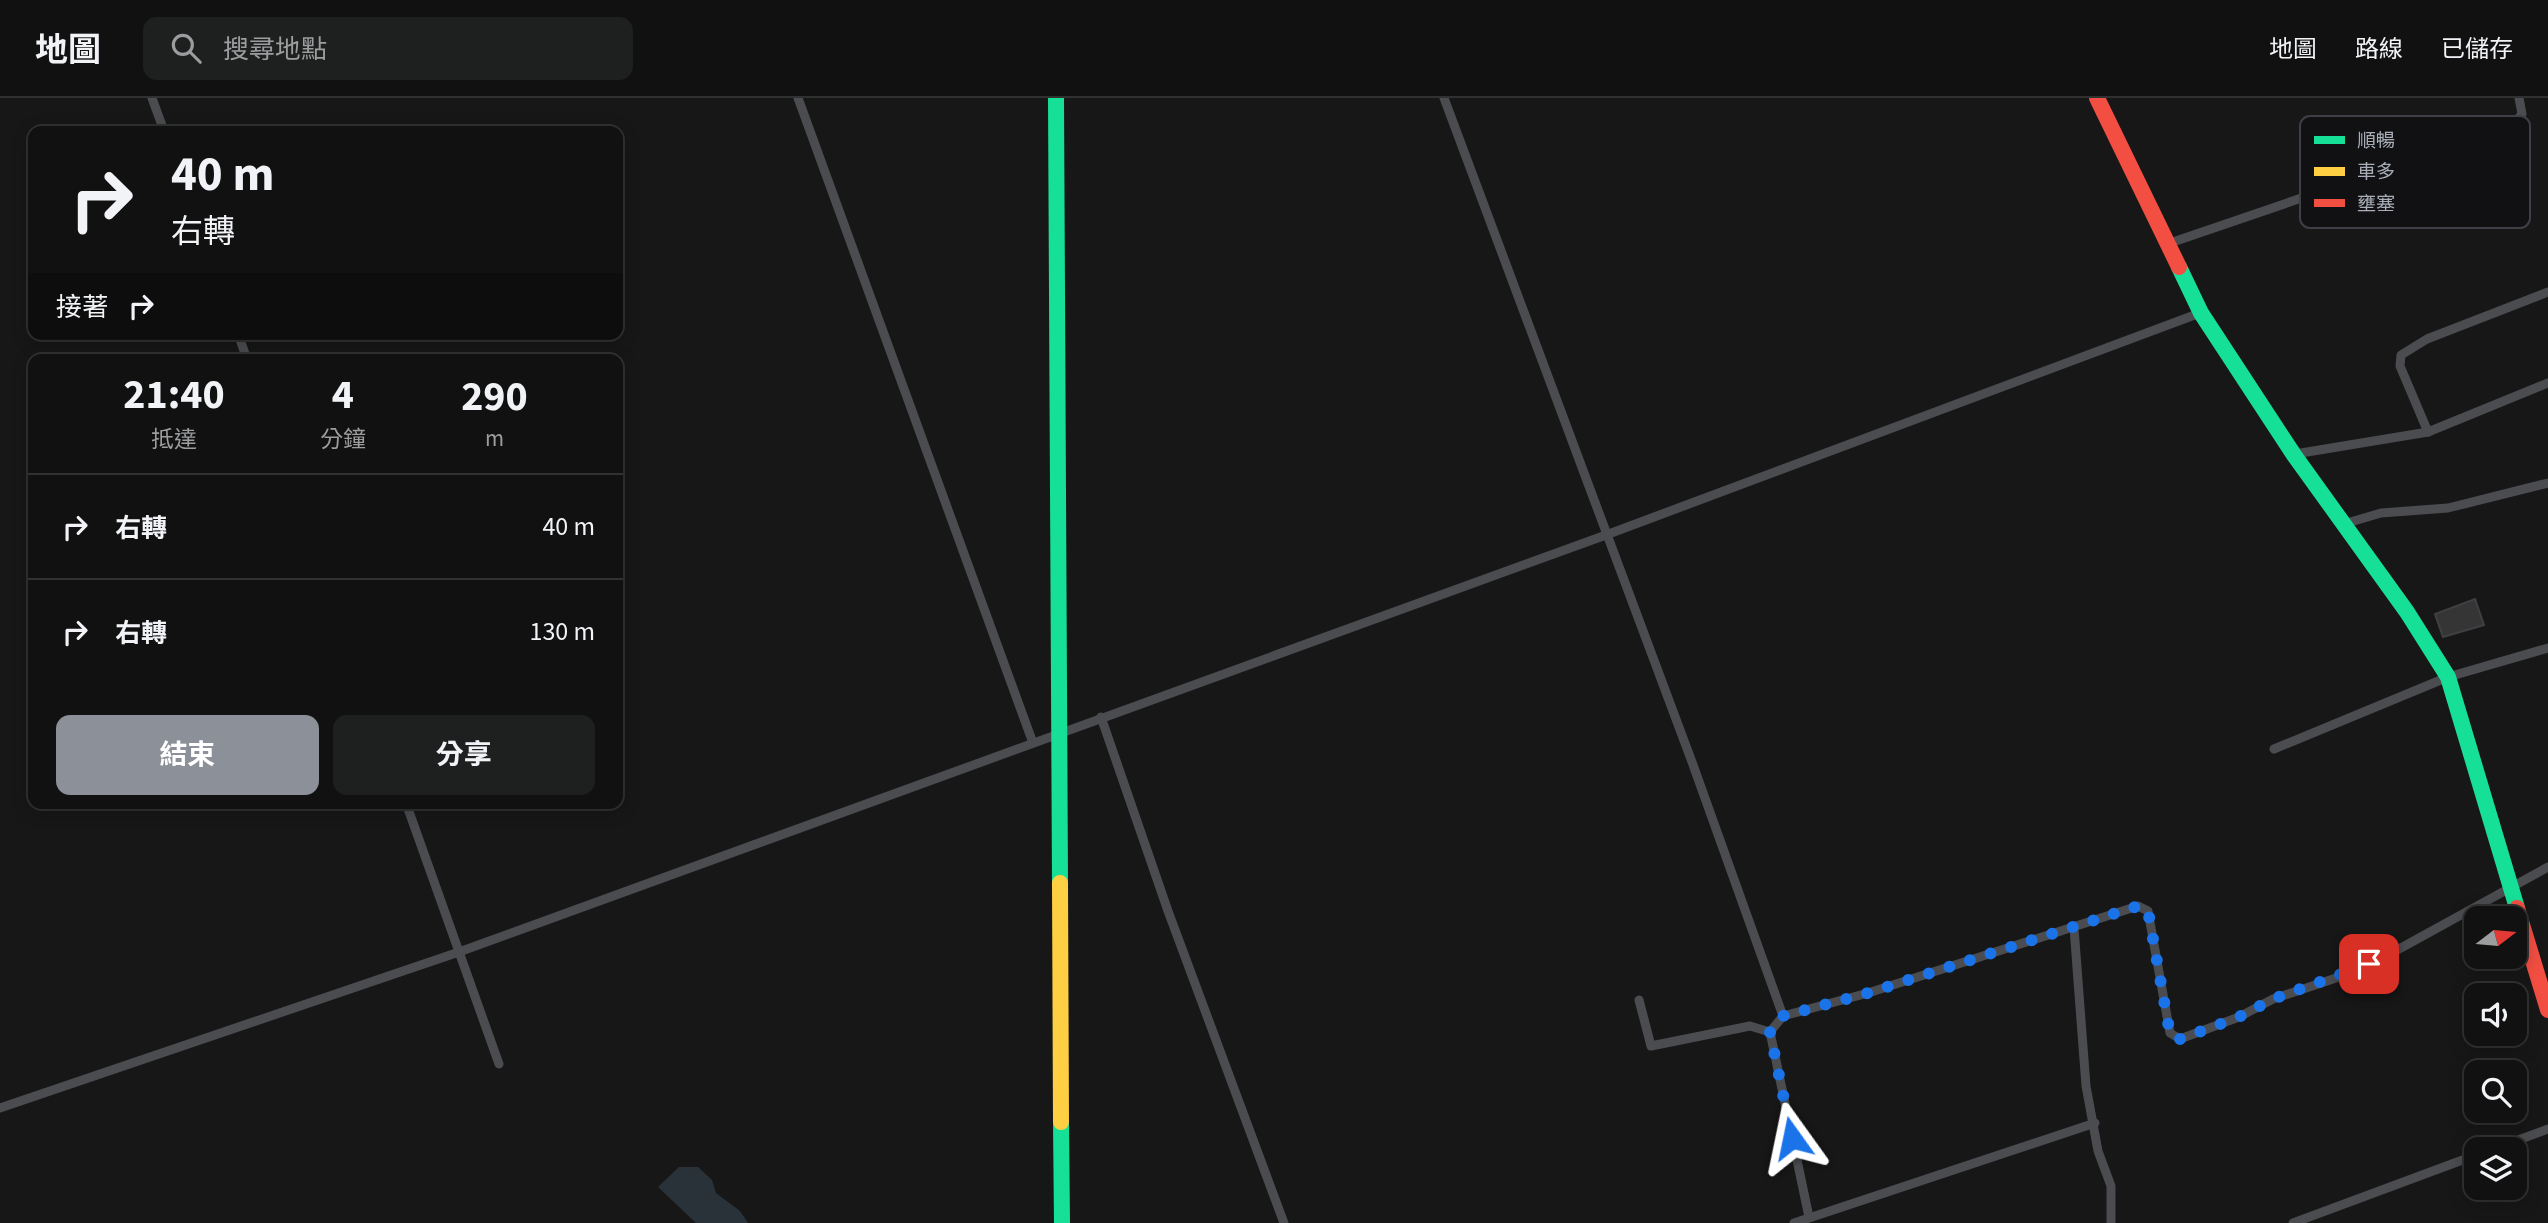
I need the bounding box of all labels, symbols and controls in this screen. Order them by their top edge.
search box [143,17,633,80]
text: 地圖 [35,27,101,74]
icon: search [167,29,205,67]
text: 搜尋地點 [223,31,327,68]
text: 地圖 [2269,32,2317,67]
text: 路線 [2355,32,2403,67]
text: 已儲存 [2441,32,2513,67]
legend [2300,116,2530,228]
text: 順暢 [2357,128,2395,155]
text: 40 m [171,140,275,210]
icon: right [56,154,147,245]
text: 車多 [2357,159,2395,186]
text: 壅塞 [2357,191,2395,218]
text: 右轉 [171,209,235,255]
icon: right [122,287,160,325]
text: 接著 [56,289,108,326]
text: 21:40 [123,365,225,425]
text: 4 [332,365,354,425]
text: 290 [461,367,528,427]
text: m [485,422,504,455]
text: 抵達 [151,423,197,456]
text: 分鐘 [320,423,366,456]
icon: right [56,508,94,546]
text: 40 m [542,508,595,545]
text: 右轉 [115,510,167,547]
icon: right [56,613,94,651]
text: 130 m [529,613,595,650]
text: 右轉 [115,615,167,652]
button: 結束 [56,715,319,795]
button: 分享 [333,715,595,795]
north arrow [2464,906,2527,970]
map controls [2464,906,2527,1200]
pin [2339,934,2399,994]
icon: arrive [2350,945,2388,983]
button: sound [2464,983,2527,1046]
button: search [2464,1060,2527,1123]
position arrow [1755,1101,1829,1175]
button: layers [2464,1137,2527,1200]

